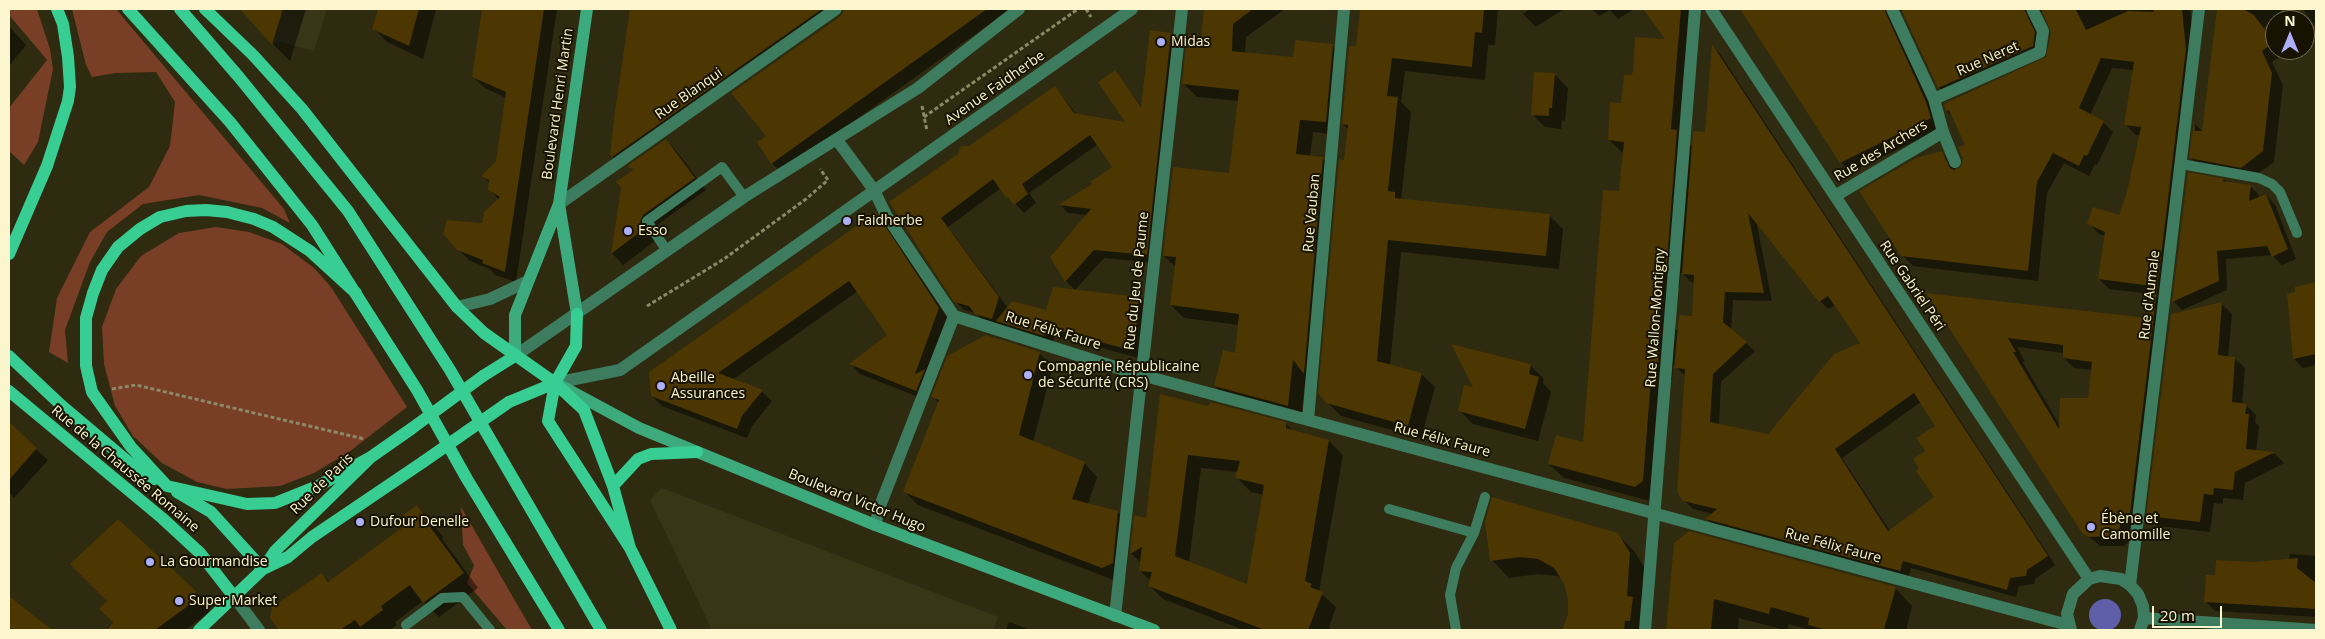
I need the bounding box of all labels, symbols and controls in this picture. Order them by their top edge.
north arrow [2265,10,2315,60]
text: N [2284,11,2296,30]
street label: Boulevard Henri Martin [539,27,577,181]
place label: Midas [1171,34,1210,50]
marker: Midas [1155,36,1167,48]
street label: Rue Neret [1955,38,2021,80]
street label: Avenue Faidherbe [942,47,1048,129]
street label: Rue Blanqui [652,65,726,123]
street label: Rue des Archers [1831,117,1931,185]
street label: Rue Vauban [1300,173,1324,253]
street label: Rue du Jeu de Paume [1121,211,1153,351]
place label: Faidherbe [857,213,923,229]
marker: Faidherbe [841,215,853,227]
place label: Esso [638,223,668,239]
marker: Esso [622,225,634,237]
street label: Rue Gabriel Péri [1876,238,1948,334]
street label: Rue Wallon-Montigny [1643,248,1669,388]
street label: Rue d'Aumale [2136,249,2164,341]
street label: Rue Félix Faure [1003,308,1103,354]
place label: Compagnie Républicaine de Sécurité (CRS) [1038,359,1200,392]
marker: Compagnie Républicaine de Sécurité (CRS) [1022,369,1034,381]
place label: Abeille Assurances [671,370,745,402]
marker: Abeille Assurances [655,380,667,392]
street label: Rue de la Chaussée Romaine [48,402,202,536]
street label: Rue Félix Faure [1392,419,1492,461]
street label: Rue de Paris [287,450,357,518]
street label: Boulevard Victor Hugo [786,466,928,536]
place label: Ébène et Camomille [2101,511,2170,544]
place label: Dufour Denelle [370,514,469,530]
marker: Dufour Denelle [354,516,366,528]
marker: Ébène et Camomille [2085,521,2097,533]
street label: Rue Félix Faure [1783,525,1883,567]
place label: La Gourmandise [160,554,268,570]
marker: La Gourmandise [144,556,156,568]
place label: Super Market [189,593,277,609]
marker: Super Market [173,595,185,607]
scale bar [2155,596,2225,628]
text: 20 m [2160,605,2195,625]

